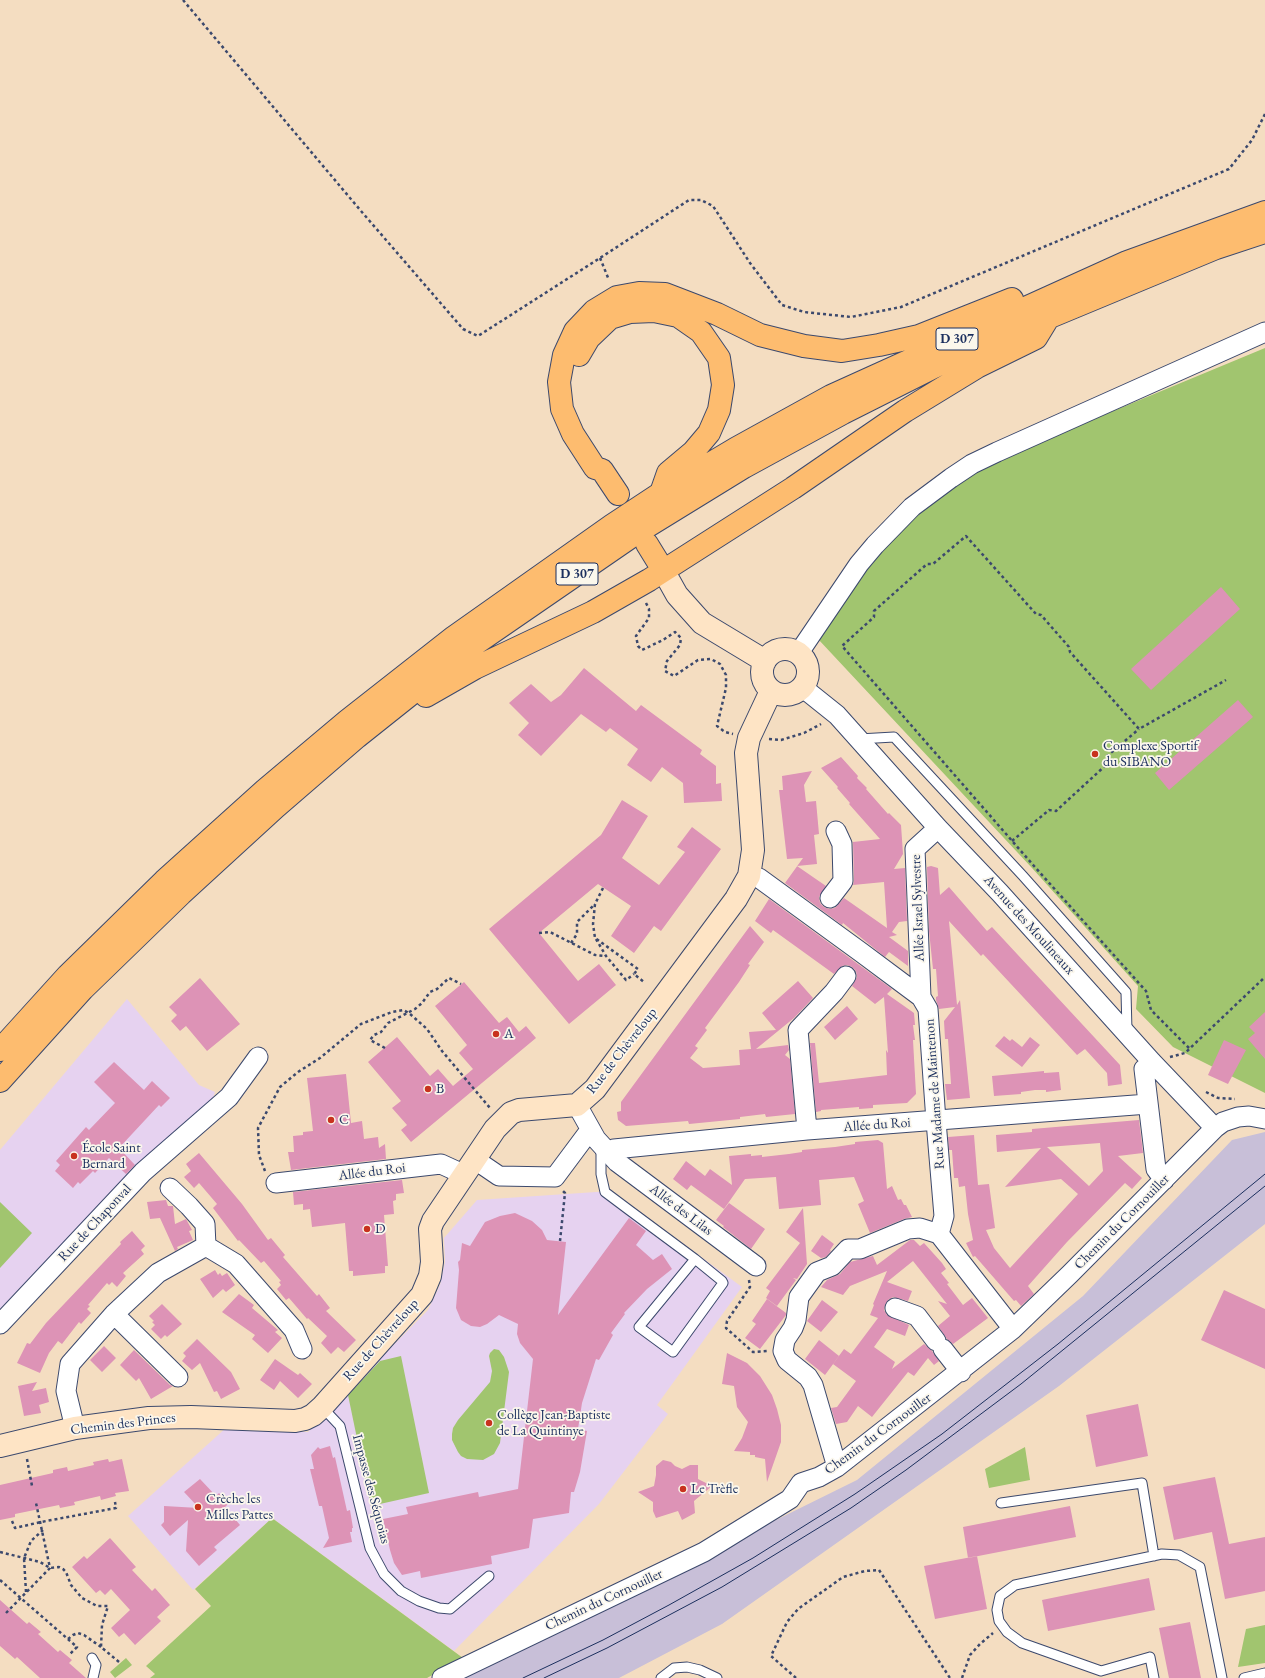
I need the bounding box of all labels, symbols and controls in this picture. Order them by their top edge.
road number: D 307 [936,328,978,350]
road number: D 307 [556,563,598,585]
place label: Complexe Sportif du SIBANO [1103,738,1198,770]
marker: Complexe Sportif du SIBANO [1090,749,1100,759]
street label: Allée Israel Sylvestre [908,854,928,962]
street label: Avenue des Moulineaux [980,872,1078,978]
street label: Rue de Chèvreloup [583,1005,661,1097]
street label: Rue Madame de Maintenon [921,1018,949,1170]
place label: A [504,1026,514,1042]
marker: A [491,1029,501,1039]
place label: B [436,1081,444,1097]
marker: B [423,1084,433,1094]
place label: C [339,1112,349,1128]
street label: Allée du Roi [843,1114,911,1136]
marker: C [326,1115,336,1125]
place label: École Saint Bernard [82,1140,141,1172]
marker: École Saint Bernard [69,1151,79,1161]
street label: Allée du Roi [337,1160,407,1184]
street label: Chemin du Cornouiller [1071,1171,1173,1273]
street label: Rue de Chaponval [55,1181,135,1265]
street label: Allée des Lilas [646,1181,716,1239]
place label: D [375,1221,386,1237]
marker: D [362,1224,372,1234]
street label: Rue de Chèvreloup [340,1295,422,1385]
street label: Chemin du Cornouiller [821,1390,935,1478]
place label: Collège Jean-Baptiste de La Quintinye [497,1407,610,1440]
street label: Chemin des Princes [70,1409,176,1439]
marker: Collège Jean-Baptiste de La Quintinye [484,1418,494,1428]
street label: Impasse des Séquoias [348,1433,394,1545]
place label: Le Trèfle [691,1481,738,1497]
marker: Le Trèfle [678,1484,688,1494]
place label: Crèche les Milles Pattes [206,1491,273,1524]
marker: Crèche les Milles Pattes [193,1502,203,1512]
street label: Chemin du Cornouiller [542,1565,666,1635]

